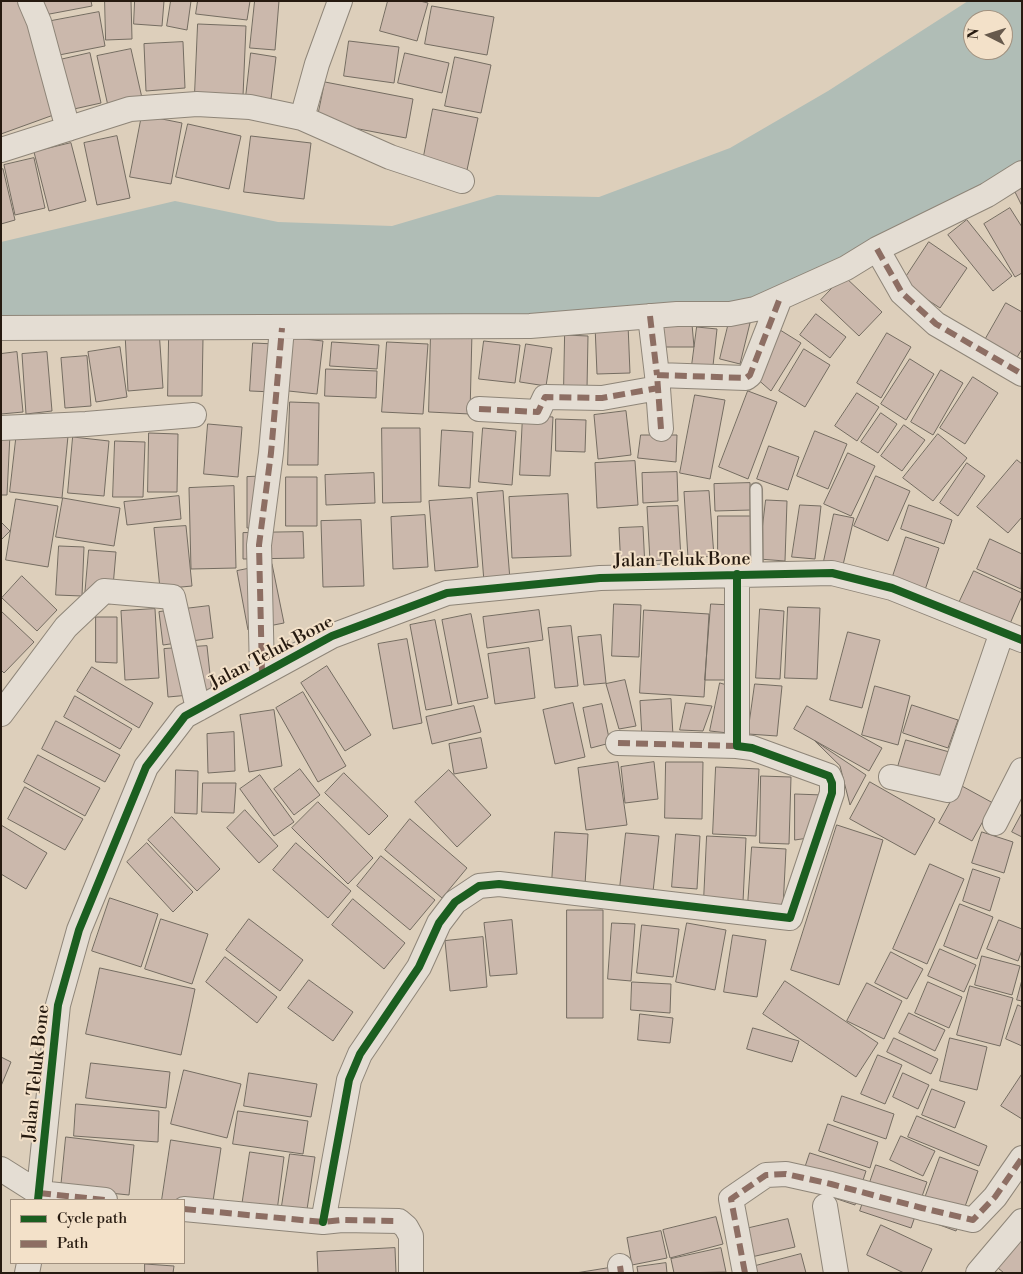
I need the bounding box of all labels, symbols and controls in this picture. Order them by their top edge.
north arrow [963,10,1013,60]
text: N [965,27,984,40]
street label: Jalan Teluk Bone [613,549,751,573]
street label: Jalan Teluk Bone [206,611,338,695]
street label: Jalan Teluk Bone [19,1004,55,1142]
legend [10,1199,185,1264]
text: Cycle path [57,1209,127,1228]
text: Path [57,1234,89,1253]

